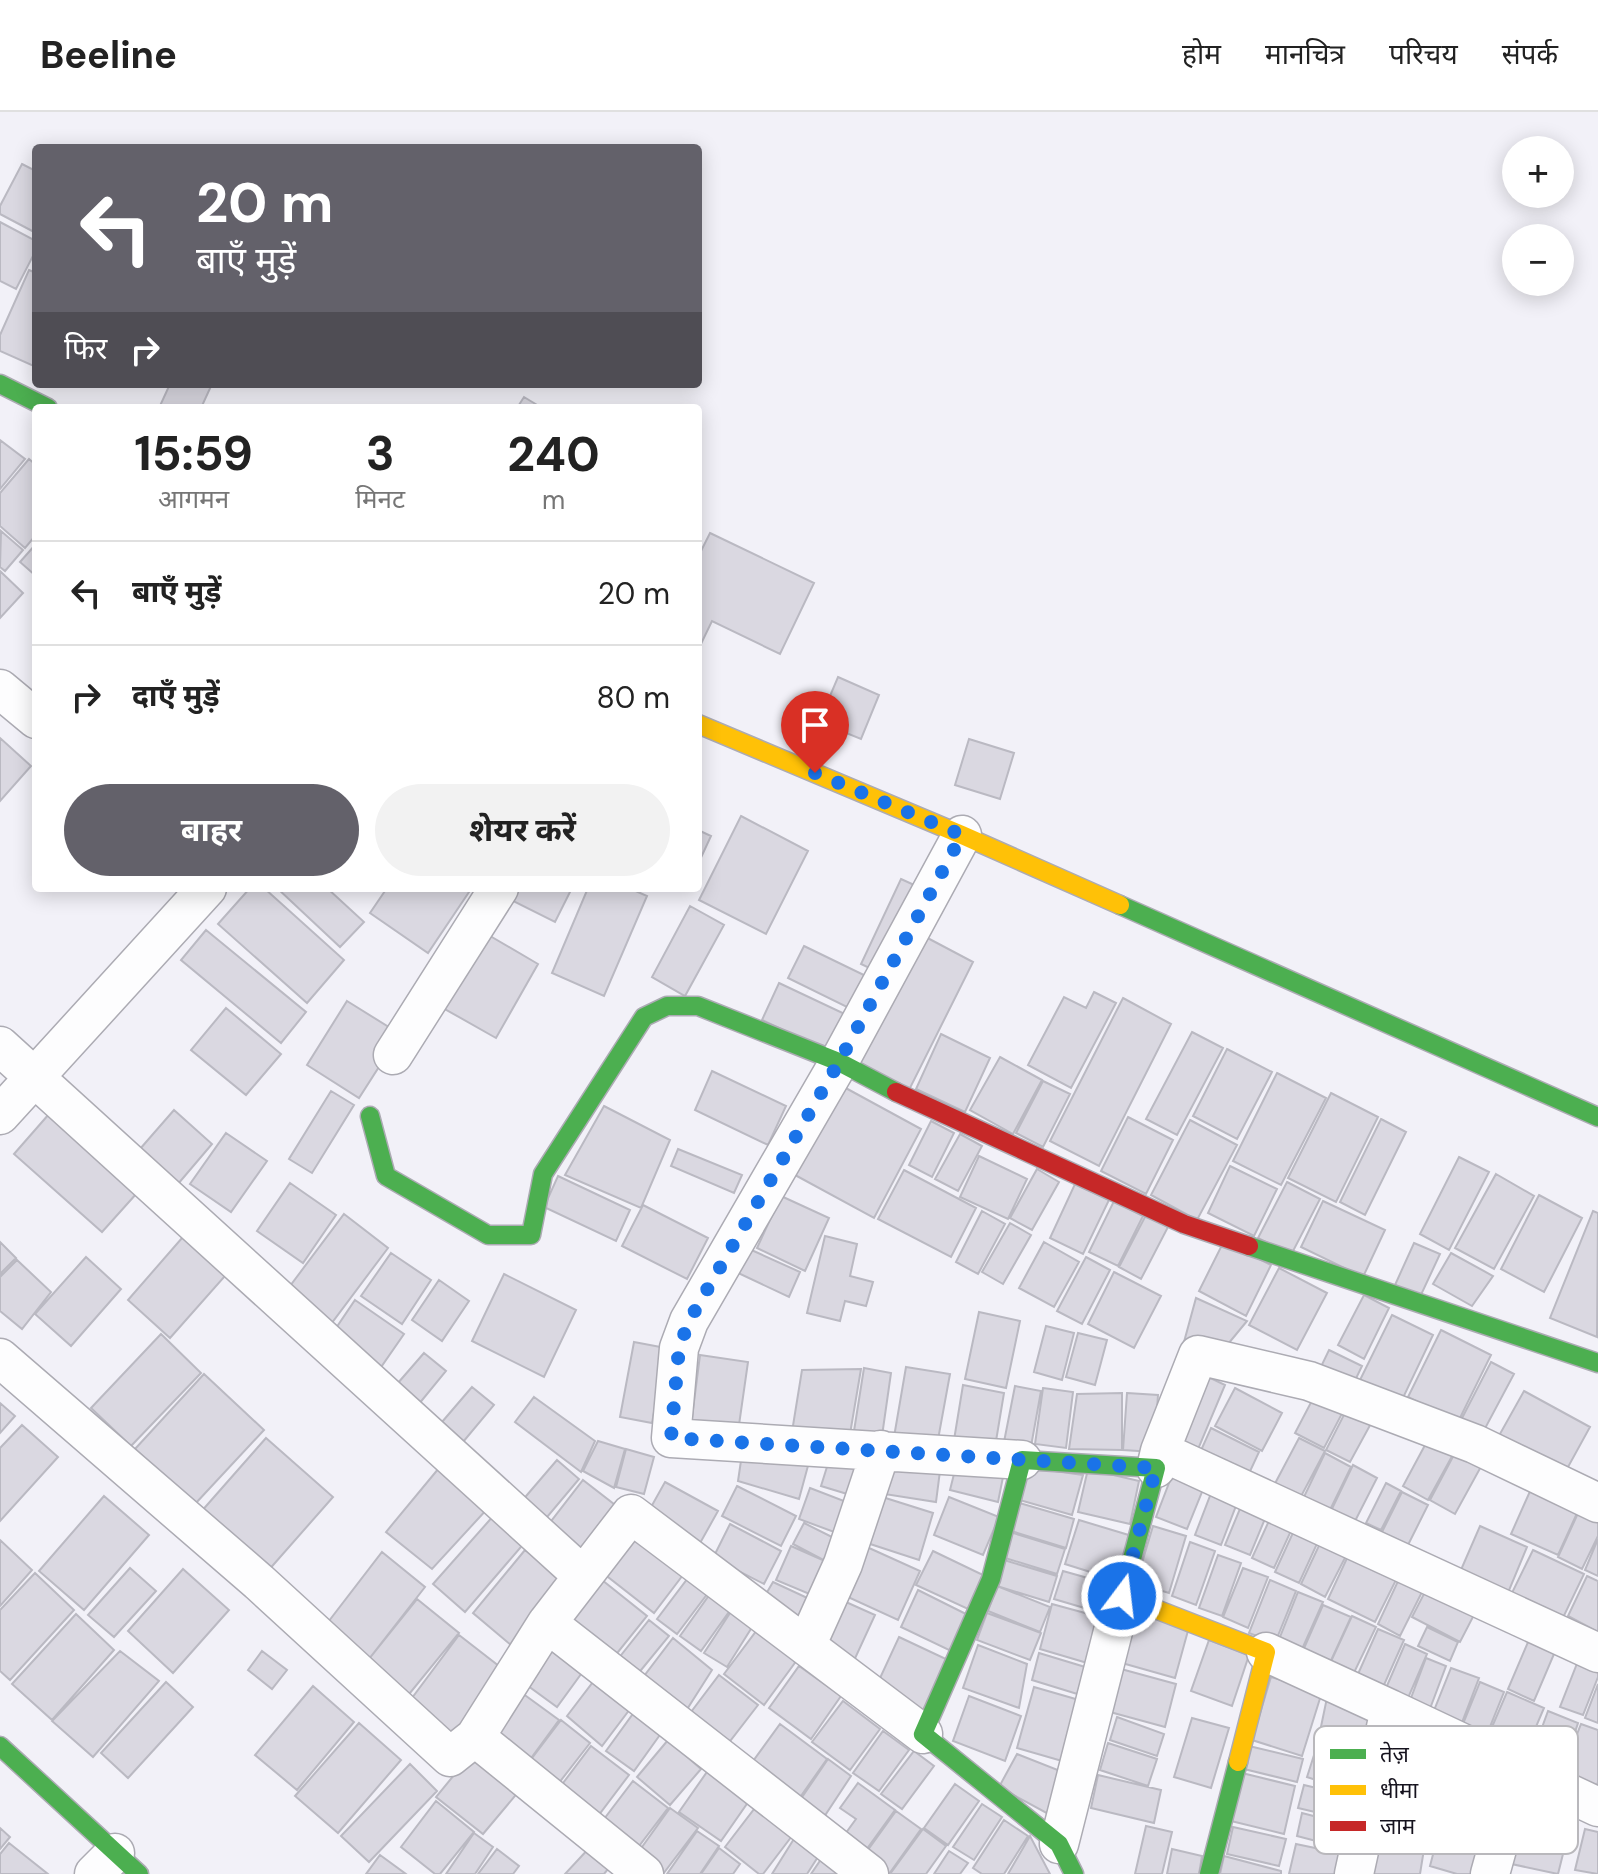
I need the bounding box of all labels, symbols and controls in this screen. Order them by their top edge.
text: Beeline [40,30,177,80]
text: होम [1182,36,1221,73]
text: मानचित्र [1265,36,1345,73]
text: परिचय [1389,36,1458,73]
text: संपर्क [1502,36,1558,73]
map controls [1502,136,1574,296]
button: + [1502,136,1574,208]
text: 20 m [196,166,333,239]
icon: left [64,176,168,280]
button: − [1502,224,1574,296]
text: बाएँ मुड़ें [196,237,296,284]
icon: right [123,328,167,372]
text: फिर [64,329,107,368]
text: 15:59 [134,422,253,485]
text: 3 [366,422,395,485]
text: 240 [507,423,600,486]
text: आगमन [158,482,229,516]
text: मिनट [355,482,405,516]
text: m [542,483,565,517]
icon: left [64,571,108,615]
text: बाएँ मुड़ें [132,572,221,611]
text: 20 m [598,574,670,613]
icon: right [64,675,108,719]
text: दाएँ मुड़ें [132,676,220,715]
text: 80 m [597,678,670,717]
pin [781,691,849,773]
icon: arrive [793,703,837,747]
button: बाहर [64,784,359,876]
button: शेयर करें [375,784,670,876]
position arrow [1080,1554,1164,1638]
legend [1314,1726,1578,1854]
text: तेज़ [1380,1740,1410,1769]
text: धीमा [1380,1776,1418,1805]
text: जाम [1380,1812,1416,1841]

